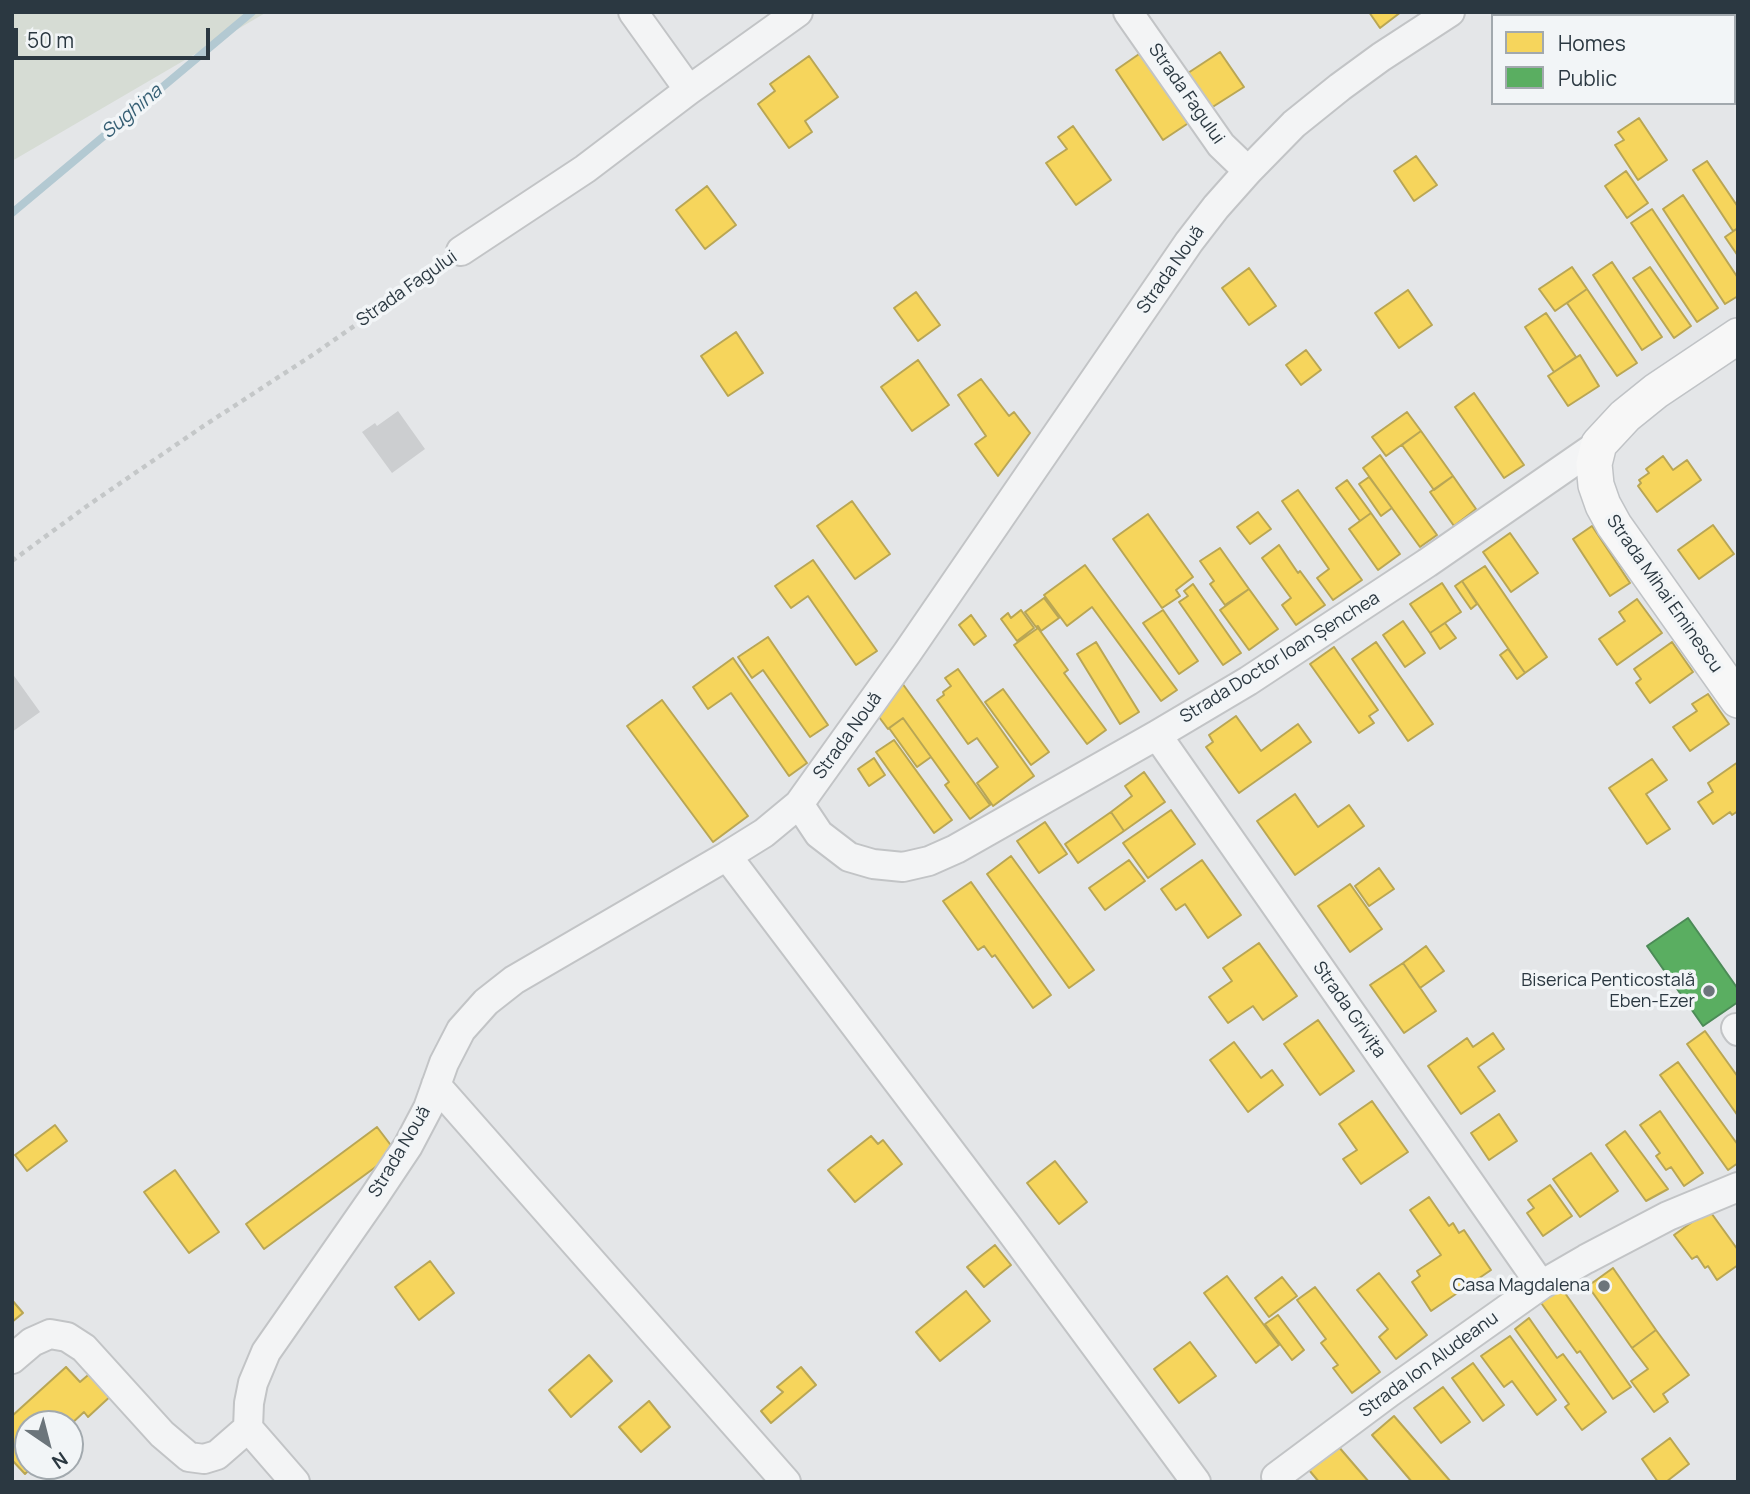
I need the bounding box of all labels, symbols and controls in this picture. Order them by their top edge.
scale bar [18,14,214,58]
legend [1491,14,1736,105]
text: 50 m [27,26,74,54]
text: Homes [1558,29,1626,57]
street label: Strada Fagului [1143,40,1229,148]
text: Public [1558,64,1617,92]
water label: Sughina [97,80,167,144]
street label: Strada Nouă [1133,222,1209,318]
street label: Strada Fagului [353,246,461,332]
street label: Strada Mihai Eminescu [1601,511,1727,677]
street label: Strada Doctor Ioan Șenchea [1176,588,1384,728]
street label: Strada Nouă [809,688,887,784]
street label: Strada Grivița [1308,958,1390,1062]
place label: Biserica Penticostală Eben-Ezer [1521,970,1695,1012]
marker: Biserica Penticostală Eben-Ezer [1701,983,1717,999]
street label: Strada Nouă [364,1103,436,1201]
place label: Casa Magdalena [1452,1275,1590,1297]
marker: Casa Magdalena [1596,1278,1612,1294]
street label: Strada Ion Aludeanu [1355,1307,1503,1423]
north arrow [14,1410,84,1480]
text: N [47,1446,73,1475]

